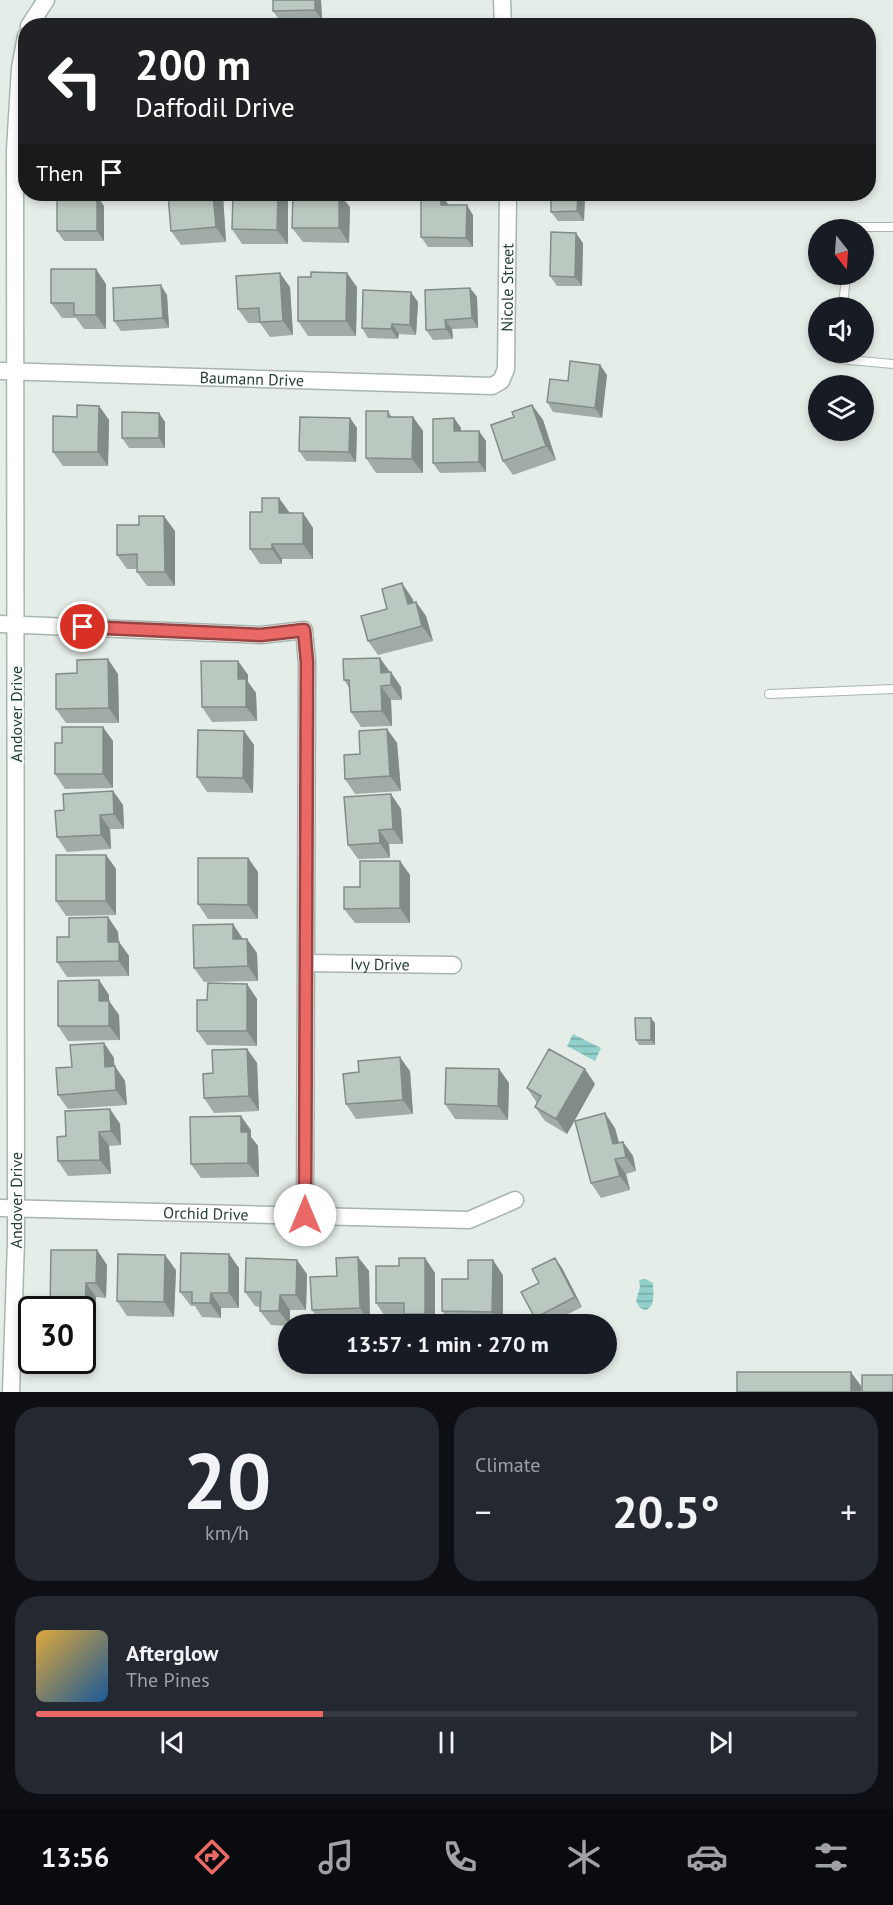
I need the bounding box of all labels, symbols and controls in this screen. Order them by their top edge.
text: 200 m [135,37,251,92]
icon: left [36,42,114,120]
text: Daffodil Drive [135,90,295,124]
icon: arrive [95,156,128,189]
text: Then [36,159,83,187]
north arrow [808,219,874,285]
map controls [808,219,874,441]
street label: Nicole Street [496,243,517,332]
button: sound [808,297,874,363]
street label: Baumann Drive [199,367,304,390]
button: layers [808,375,874,441]
pin [57,601,108,652]
icon: arrive [66,610,99,643]
street label: Andover Drive [6,666,26,762]
street label: Ivy Drive [350,954,410,974]
street label: Andover Drive [6,1152,26,1249]
position arrow [273,1183,337,1247]
street label: Orchid Drive [163,1202,249,1224]
speed limit sign: 30 [18,1296,96,1374]
text: 13:57 · 1 min · 270 m [346,1330,549,1358]
text: 20 [183,1430,271,1531]
text: Climate [475,1452,541,1478]
text: 20.5° [612,1482,720,1540]
text: − [475,1490,492,1533]
text: + [840,1490,857,1533]
text: km/h [205,1520,249,1546]
text: Afterglow [126,1639,218,1667]
text: The Pines [126,1667,210,1693]
icon: previous [156,1726,189,1759]
icon: pause [430,1726,463,1759]
icon: next [704,1726,737,1759]
icon: directions [191,1836,233,1878]
icon: music [315,1836,357,1878]
icon: phone [439,1836,481,1878]
icon: climate [563,1836,605,1878]
icon: car [686,1836,728,1878]
icon: filters [810,1836,852,1878]
text: 13:56 [41,1840,109,1874]

